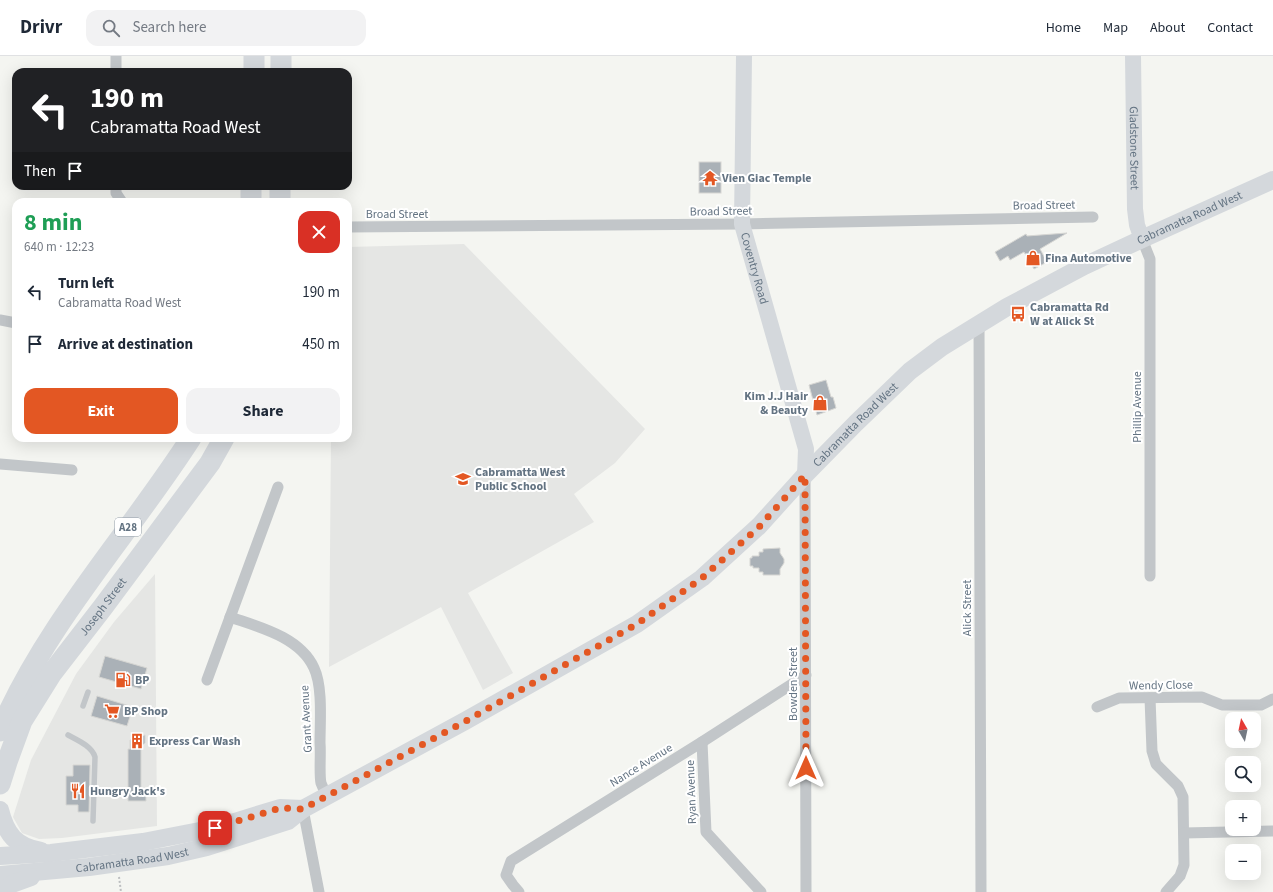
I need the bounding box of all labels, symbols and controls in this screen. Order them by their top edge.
search box [86,10,366,46]
text: Drivr [20,14,62,41]
icon: search [100,17,122,39]
text: Search here [132,17,206,38]
text: Home [1046,18,1081,38]
text: Map [1103,18,1128,38]
text: About [1150,18,1185,38]
text: Contact [1207,18,1253,38]
text: 190 m [90,78,164,118]
icon: left [24,84,76,136]
street label: Gladstone Street [1125,106,1143,190]
text: Cabramatta Road West [90,115,261,140]
icon: arrive [64,160,86,182]
text: Then [24,161,56,182]
temple icon: Vien Giac Temple [701,169,719,187]
place label: Vien Giac Temple [721,170,812,187]
street label: Cabramatta Road West [1134,187,1245,249]
street label: Broad Street [1013,196,1075,215]
street label: Broad Street [690,202,752,221]
text: 8 min [24,205,82,240]
street label: Broad Street [366,206,428,223]
button: close [298,211,340,253]
street label: Coventry Road [736,231,772,306]
text: 640 m · 12:23 [24,238,94,256]
shop icon: Fina Automotive [1024,249,1042,267]
place label: Fina Automotive [1045,250,1132,267]
text: Turn left [58,273,114,294]
icon: left [24,281,46,303]
text: 190 m [302,282,340,303]
text: Cabramatta Road West [58,294,181,312]
place label: Cabramatta Rd W at Alick St [1030,299,1109,330]
bus stop icon: Cabramatta Rd W at Alick St [1009,305,1027,323]
icon: arrive [24,333,46,355]
text: Arrive at destination [58,334,193,355]
text: 450 m [302,334,340,355]
street label: Phillip Avenue [1129,371,1146,443]
street label: Cabramatta Road West [809,379,902,471]
button: Exit [24,388,178,434]
button: Share [186,388,340,434]
place label: Kim J.J Hair & Beauty [744,388,809,419]
shop icon: Kim J.J Hair & Beauty [811,394,829,412]
place label: Cabramatta West Public School [475,464,566,495]
school or university icon: Cabramatta West Public School [454,470,472,488]
road number: A28 [115,518,141,536]
street label: Joseph Street [76,574,131,640]
street label: Alick Street [959,580,976,636]
street label: Bowden Street [785,647,802,721]
fuel station icon: BP [114,671,132,689]
place label: BP [135,672,149,689]
street label: Wendy Close [1129,676,1193,695]
street label: Grant Avenue [296,685,317,753]
supermarket icon: BP Shop [103,702,121,720]
place label: BP Shop [124,703,168,720]
north arrow [1225,712,1261,748]
map controls [1225,712,1261,880]
building icon: Express Car Wash [128,732,146,750]
place label: Express Car Wash [149,733,241,750]
street label: Nance Avenue [607,739,676,791]
position arrow [785,747,827,789]
button: search [1225,756,1261,792]
street label: Ryan Avenue [682,760,701,824]
restaurant icon: Hungry Jack's [69,782,87,800]
place label: Hungry Jack's [90,783,165,800]
button: + [1225,800,1261,836]
pin [198,811,232,845]
icon: arrive [204,817,226,839]
street label: Cabramatta Road West [75,844,190,877]
button: − [1225,844,1261,880]

